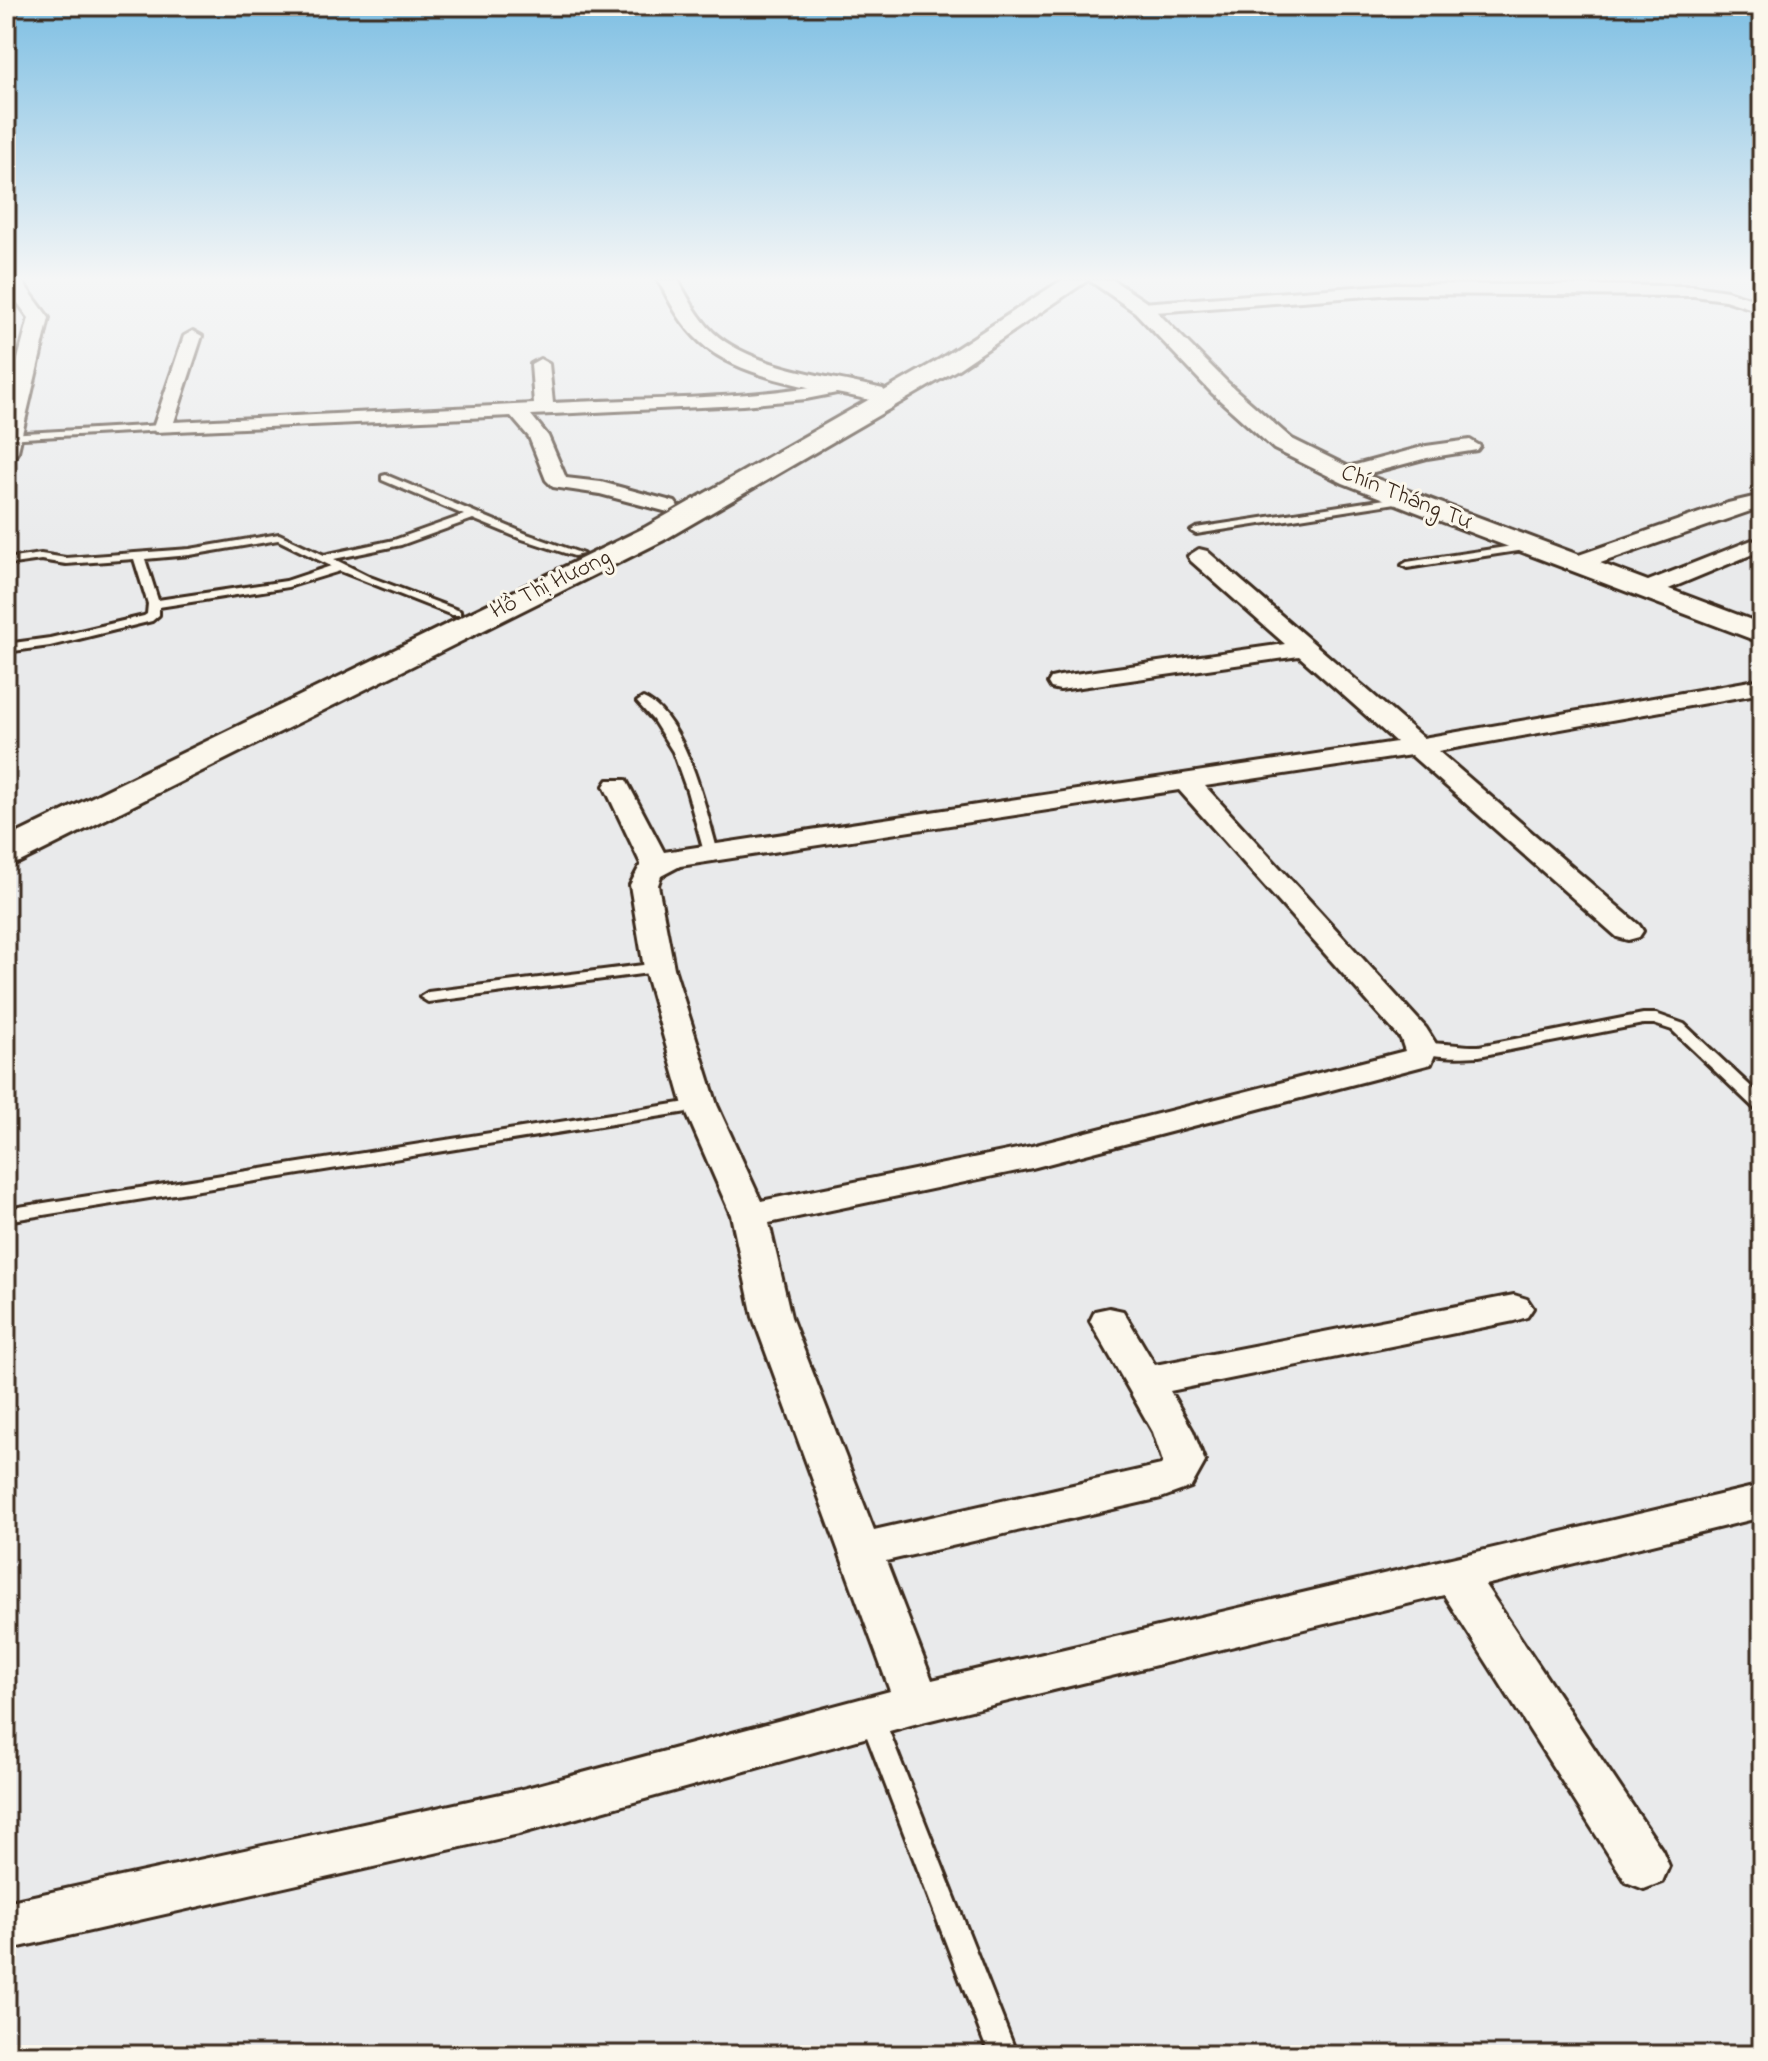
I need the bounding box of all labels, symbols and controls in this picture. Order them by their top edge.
street label: Chín Tháng Tư [1335,456,1477,540]
street label: Hồ Thị Hương [485,541,617,629]

